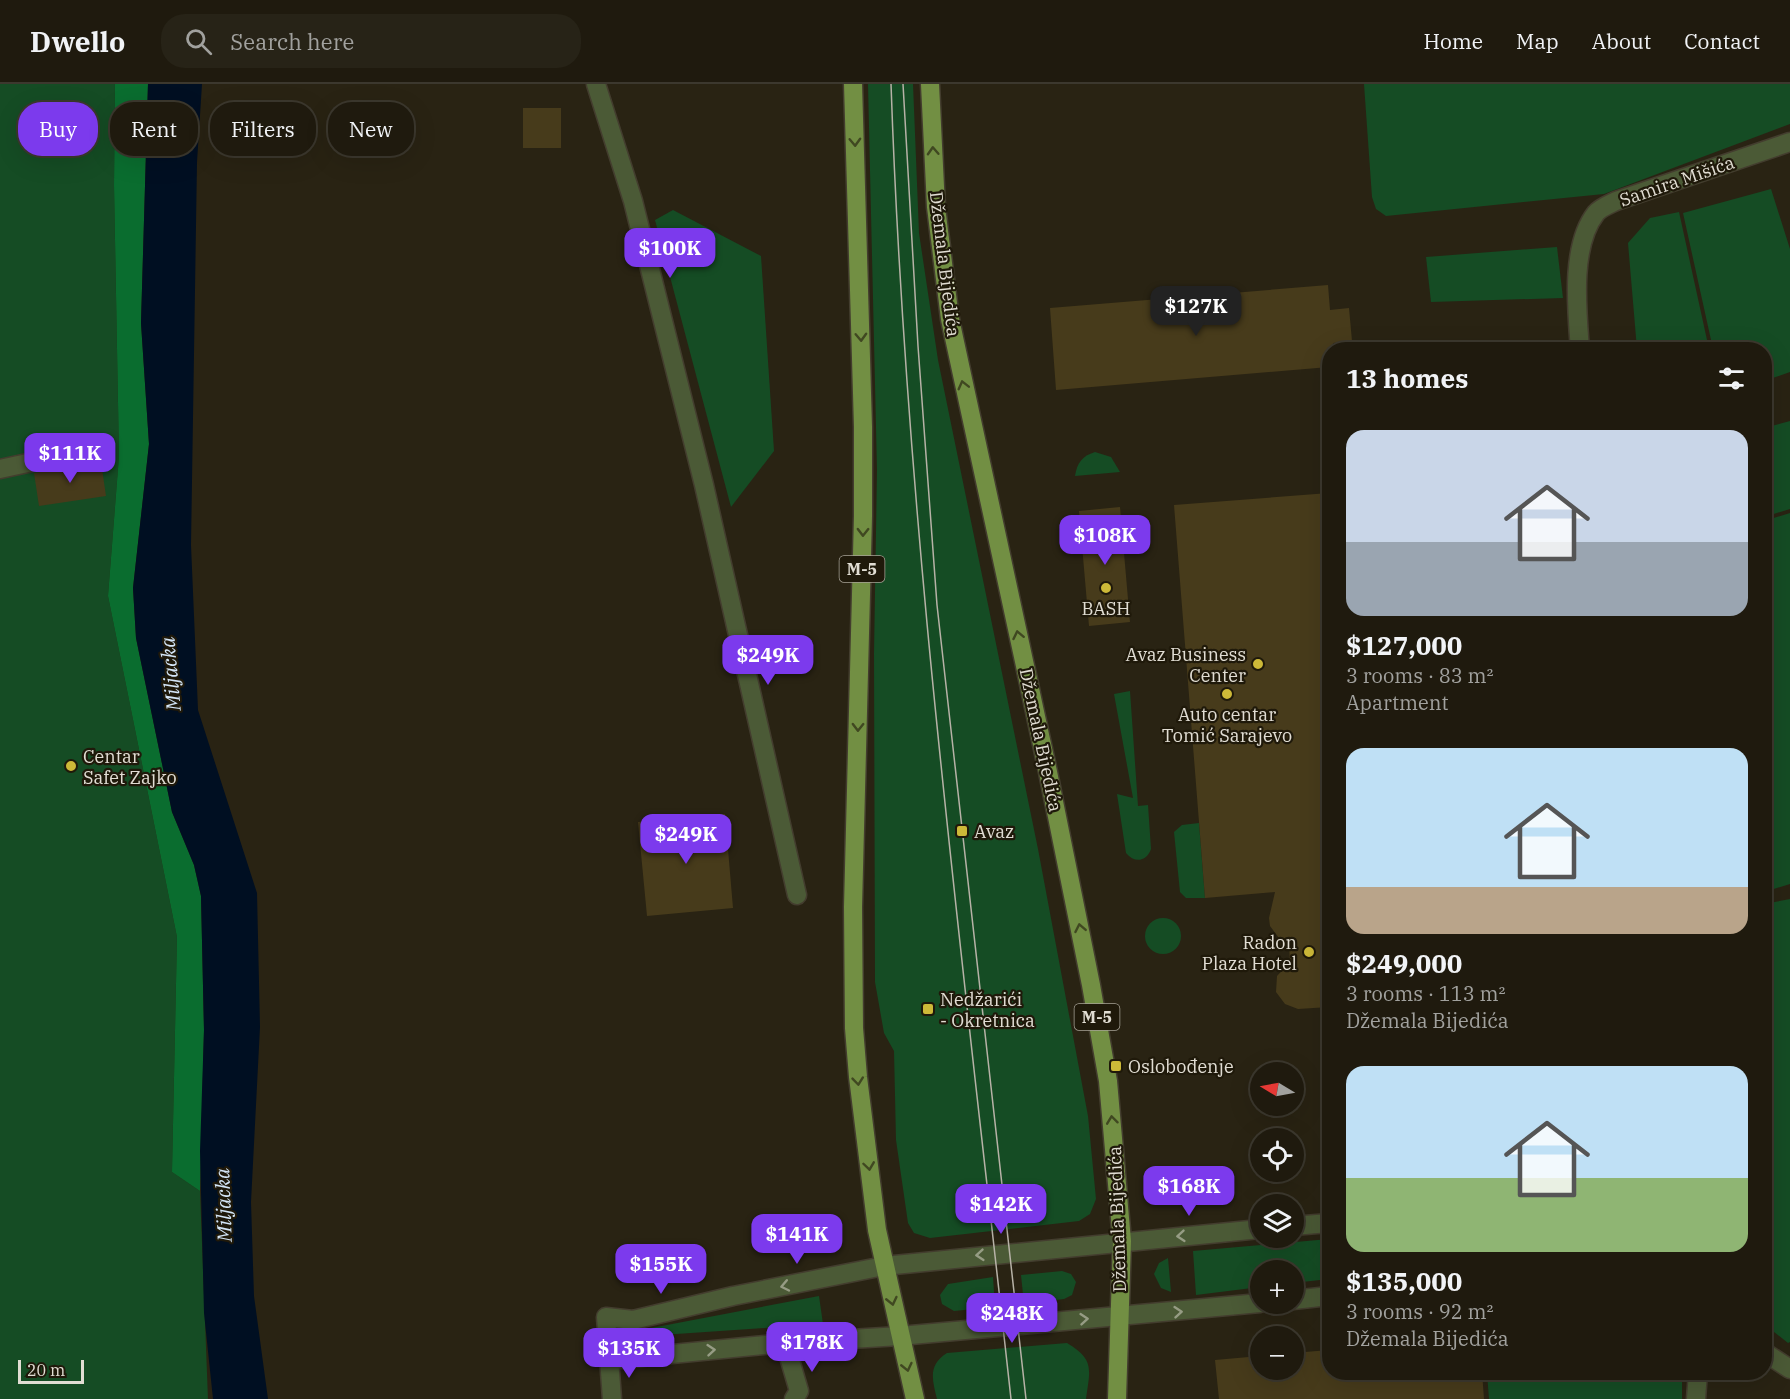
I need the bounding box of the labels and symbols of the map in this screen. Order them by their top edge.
one-way arrow [848,138,861,147]
one-way arrow [926,146,939,155]
street label: Samira Mišića [1616,151,1738,211]
street label: Džemala Bijedića [925,190,965,338]
pin: $100K [628,228,712,279]
pin: $127K [1154,286,1238,337]
one-way arrow [855,333,868,342]
one-way arrow [958,380,971,390]
pin: $111K [28,433,112,484]
pin: $108K [1063,515,1147,566]
one-way arrow [856,528,869,537]
road number: M-5 [840,556,884,582]
marker: BASH [1099,581,1113,595]
place label: BASH [1082,597,1130,620]
one-way arrow [1013,631,1026,641]
pin: $249K [726,635,810,686]
water label: Miljacka [153,636,187,713]
place label: Avaz Business Center [1125,643,1246,687]
marker: Avaz Business Center [1251,657,1265,671]
street label: Džemala Bijedića [1015,666,1068,814]
marker: Auto centar Tomić Sarajevo [1220,687,1234,701]
place label: Auto centar Tomić Sarajevo [1162,703,1292,747]
one-way arrow [852,723,864,732]
place label: Centar Safet Zajko [83,745,177,789]
marker: Centar Safet Zajko [64,759,78,773]
pin: $249K [644,814,728,865]
place label: Avaz [974,820,1014,843]
marker: Avaz [955,824,969,838]
one-way arrow [1074,923,1087,933]
place label: Radon Plaza Hotel [1202,931,1297,975]
marker: Radon Plaza Hotel [1302,945,1316,959]
place label: Nedžarići - Okretnica [940,988,1035,1032]
marker: Nedžarići - Okretnica [921,1002,935,1016]
road number: M-5 [1074,1004,1120,1030]
place label: Oslobođenje [1128,1055,1234,1078]
marker: Oslobođenje [1109,1059,1123,1073]
north arrow [1250,1062,1304,1116]
one-way arrow [851,1076,864,1085]
one-way arrow [1106,1116,1119,1125]
street label: Džemala Bijedića [1103,1145,1131,1293]
one-way arrow [862,1161,874,1170]
pin: $168K [1147,1166,1231,1217]
water label: Miljacka [208,1167,238,1243]
pin: $142K [959,1184,1043,1235]
pin: $141K [755,1214,839,1265]
one-way arrow [1176,1229,1185,1242]
pin: $155K [619,1244,703,1295]
one-way arrow [975,1248,984,1261]
one-way arrow [780,1279,790,1292]
pin: $248K [970,1293,1054,1344]
one-way arrow [884,1295,897,1305]
one-way arrow [1174,1305,1183,1318]
one-way arrow [1079,1313,1088,1326]
pin: $178K [770,1322,854,1373]
pin: $135K [587,1328,671,1379]
one-way arrow [706,1344,715,1357]
scale bar [18,1357,84,1384]
one-way arrow [900,1362,913,1372]

